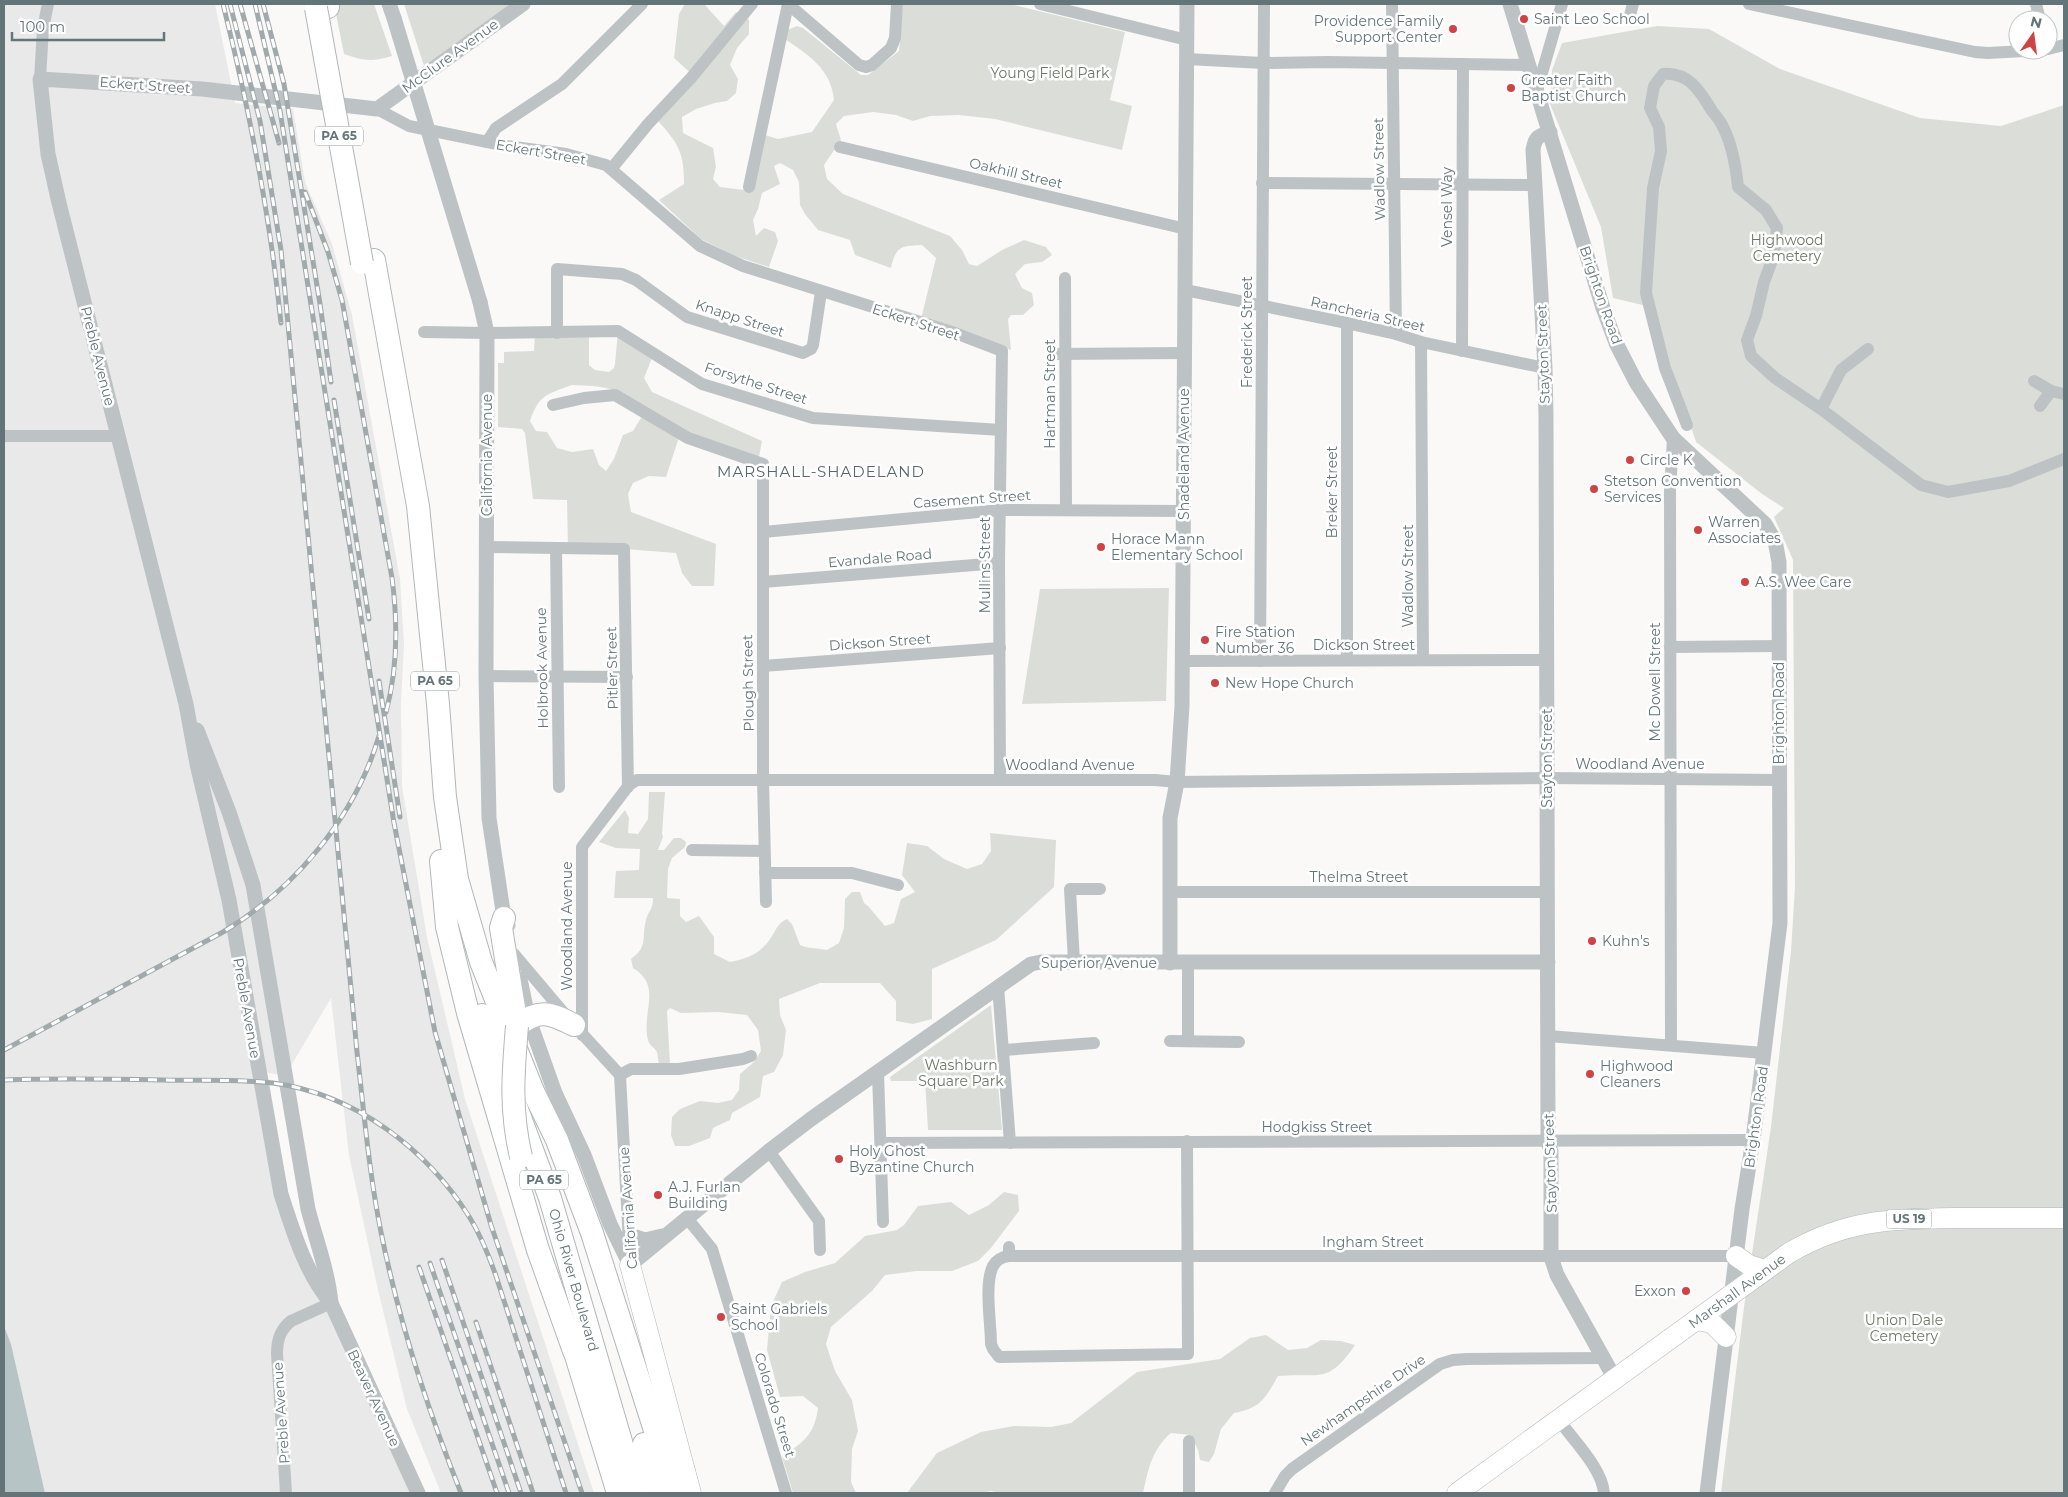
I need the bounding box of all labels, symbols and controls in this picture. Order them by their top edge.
scale bar [12,10,165,42]
place label: Saint Leo School [1534,10,1650,28]
north arrow [2008,10,2058,60]
place label: Providence Family Support Center [1314,12,1443,46]
text: N [2028,12,2044,32]
marker: Saint Leo School [1518,13,1530,25]
street label: McClure Avenue [398,15,502,97]
text: 100 m [20,17,65,36]
marker: Providence Family Support Center [1447,23,1459,35]
park label: Young Field Park [991,64,1110,82]
place label: Greater Faith Baptist Church [1521,71,1626,105]
street label: Eckert Street [99,73,191,97]
marker: Greater Faith Baptist Church [1505,82,1517,94]
street label: Wadlow Street [1369,117,1389,221]
road number: PA 65 [315,126,363,146]
street label: Eckert Street [495,135,588,169]
street label: Oakhill Street [968,154,1065,193]
street label: Vensel Way [1438,167,1456,247]
park label: Highwood Cemetery [1750,231,1824,265]
street label: Brighton Road [1576,243,1626,347]
street label: Frederick Street [1238,276,1256,388]
street label: Rancheria Street [1309,292,1427,336]
street label: Knapp Street [693,295,787,341]
street label: Eckert Street [870,299,962,345]
street label: Preble Avenue [77,304,119,408]
street label: Stayton Street [1532,304,1554,404]
street label: Hartman Street [1041,339,1059,449]
street label: Forsythe Street [702,358,810,408]
street label: Shadeland Avenue [1175,388,1193,520]
street label: California Avenue [478,394,496,516]
street label: Breker Street [1323,445,1341,538]
place label: Circle K [1640,451,1693,469]
marker: Circle K [1624,454,1636,466]
district label: MARSHALL-SHADELAND [717,462,925,481]
place label: Stetson Convention Services [1604,472,1742,506]
marker: Stetson Convention Services [1588,483,1600,495]
street label: Casement Street [913,486,1032,512]
place label: Warren Associates [1708,513,1781,547]
street label: Mullins Street [976,517,994,613]
street label: Wadlow Street [1399,524,1417,628]
marker: Warren Associates [1692,524,1704,536]
place label: Horace Mann Elementary School [1111,530,1243,564]
marker: Horace Mann Elementary School [1095,541,1107,553]
street label: Evandale Road [827,544,933,572]
place label: A.S. Wee Care [1755,573,1851,591]
marker: A.S. Wee Care [1739,576,1751,588]
street label: Holbrook Avenue [532,607,552,729]
street label: Mc Dowell Street [1646,622,1664,742]
place label: Fire Station Number 36 [1215,623,1295,657]
street label: Pitler Street [602,626,622,710]
street label: Dickson Street [828,629,932,655]
street label: Plough Street [738,634,758,732]
marker: Fire Station Number 36 [1199,634,1211,646]
street label: Dickson Street [1313,636,1415,654]
street label: Brighton Road [1770,662,1788,764]
road number: PA 65 [411,671,459,690]
place label: New Hope Church [1225,674,1354,692]
marker: New Hope Church [1209,677,1221,689]
street label: Stayton Street [1538,708,1556,808]
street label: Woodland Avenue [1575,755,1705,773]
street label: Woodland Avenue [1005,756,1135,774]
street label: Woodland Avenue [558,861,576,991]
street label: Thelma Street [1310,868,1409,886]
place label: Kuhn's [1602,932,1650,950]
marker: Kuhn's [1586,935,1598,947]
street label: Superior Avenue [1041,954,1157,972]
street label: Preble Avenue [229,956,265,1060]
park label: Washburn Square Park [918,1056,1004,1090]
place label: Highwood Cleaners [1600,1057,1673,1091]
street label: Brighton Road [1740,1065,1772,1169]
marker: Highwood Cleaners [1584,1068,1596,1080]
street label: Stayton Street [1539,1113,1561,1213]
street label: Hodgkiss Street [1261,1118,1373,1136]
place label: Holy Ghost Byzantine Church [849,1142,974,1176]
street label: California Avenue [615,1146,641,1270]
marker: Holy Ghost Byzantine Church [833,1153,845,1165]
road number: PA 65 [520,1170,568,1190]
place label: A.J. Furlan Building [668,1178,741,1212]
marker: A.J. Furlan Building [652,1189,664,1201]
street label: Ohio River Boulevard [545,1206,603,1354]
road number: US 19 [1886,1210,1932,1228]
street label: Ingham Street [1322,1233,1424,1251]
street label: Marshall Avenue [1685,1250,1789,1332]
place label: Exxon [1634,1282,1676,1300]
marker: Exxon [1680,1285,1692,1297]
place label: Saint Gabriels School [731,1300,828,1334]
marker: Saint Gabriels School [715,1311,727,1323]
park label: Union Dale Cemetery [1865,1311,1943,1345]
street label: Beaver Avenue [344,1347,404,1449]
street label: Colorado Street [751,1350,800,1460]
street label: Newhampshire Drive [1297,1350,1429,1450]
street label: Preble Avenue [268,1362,294,1464]

